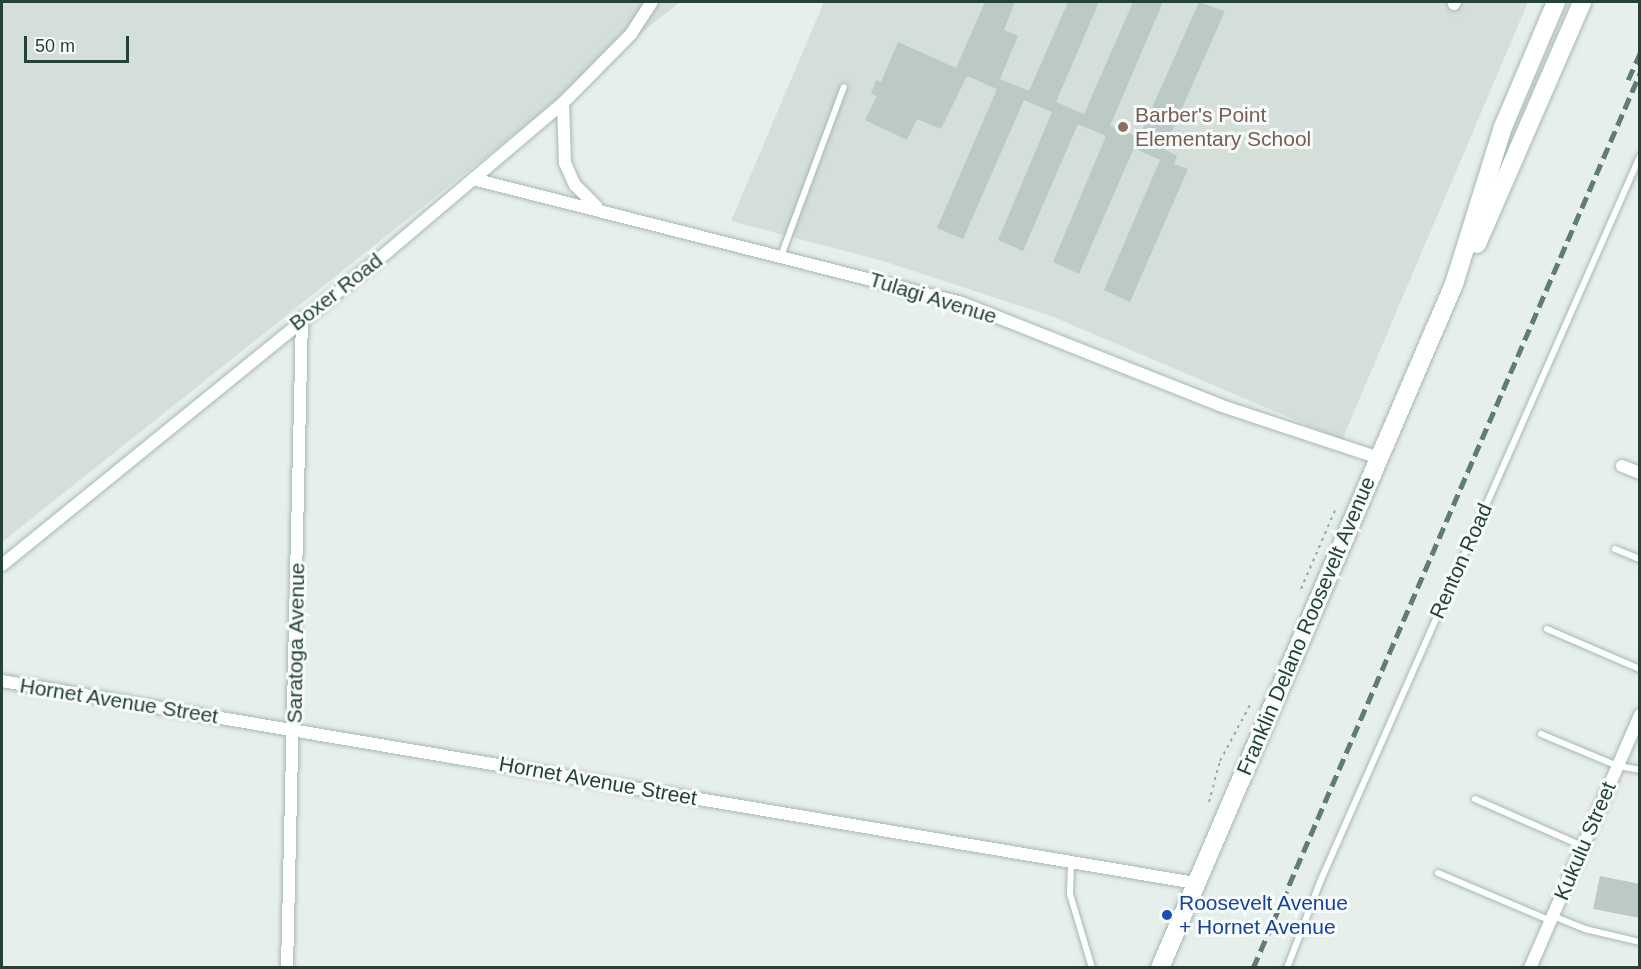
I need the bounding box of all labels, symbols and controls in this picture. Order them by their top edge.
scale bar [27,24,132,62]
text: 50 m [35,36,75,56]
place label: Barber's Point Elementary School [1135,102,1311,152]
marker: Barber's Point Elementary School [1116,120,1130,134]
street label: Boxer Road [285,248,387,336]
street label: Tulagi Avenue [866,266,1000,330]
street label: Franklin Delano Roosevelt Avenue [1231,472,1381,780]
street label: Renton Road [1424,499,1498,623]
street label: Saratoga Avenue [282,562,310,724]
street label: Hornet Avenue Street [17,673,221,729]
street label: Hornet Avenue Street [497,751,699,811]
street label: Kukulu Street [1549,778,1621,904]
place label: Roosevelt Avenue + Hornet Avenue [1179,890,1349,940]
marker: Roosevelt Avenue + Hornet Avenue [1160,908,1174,922]

